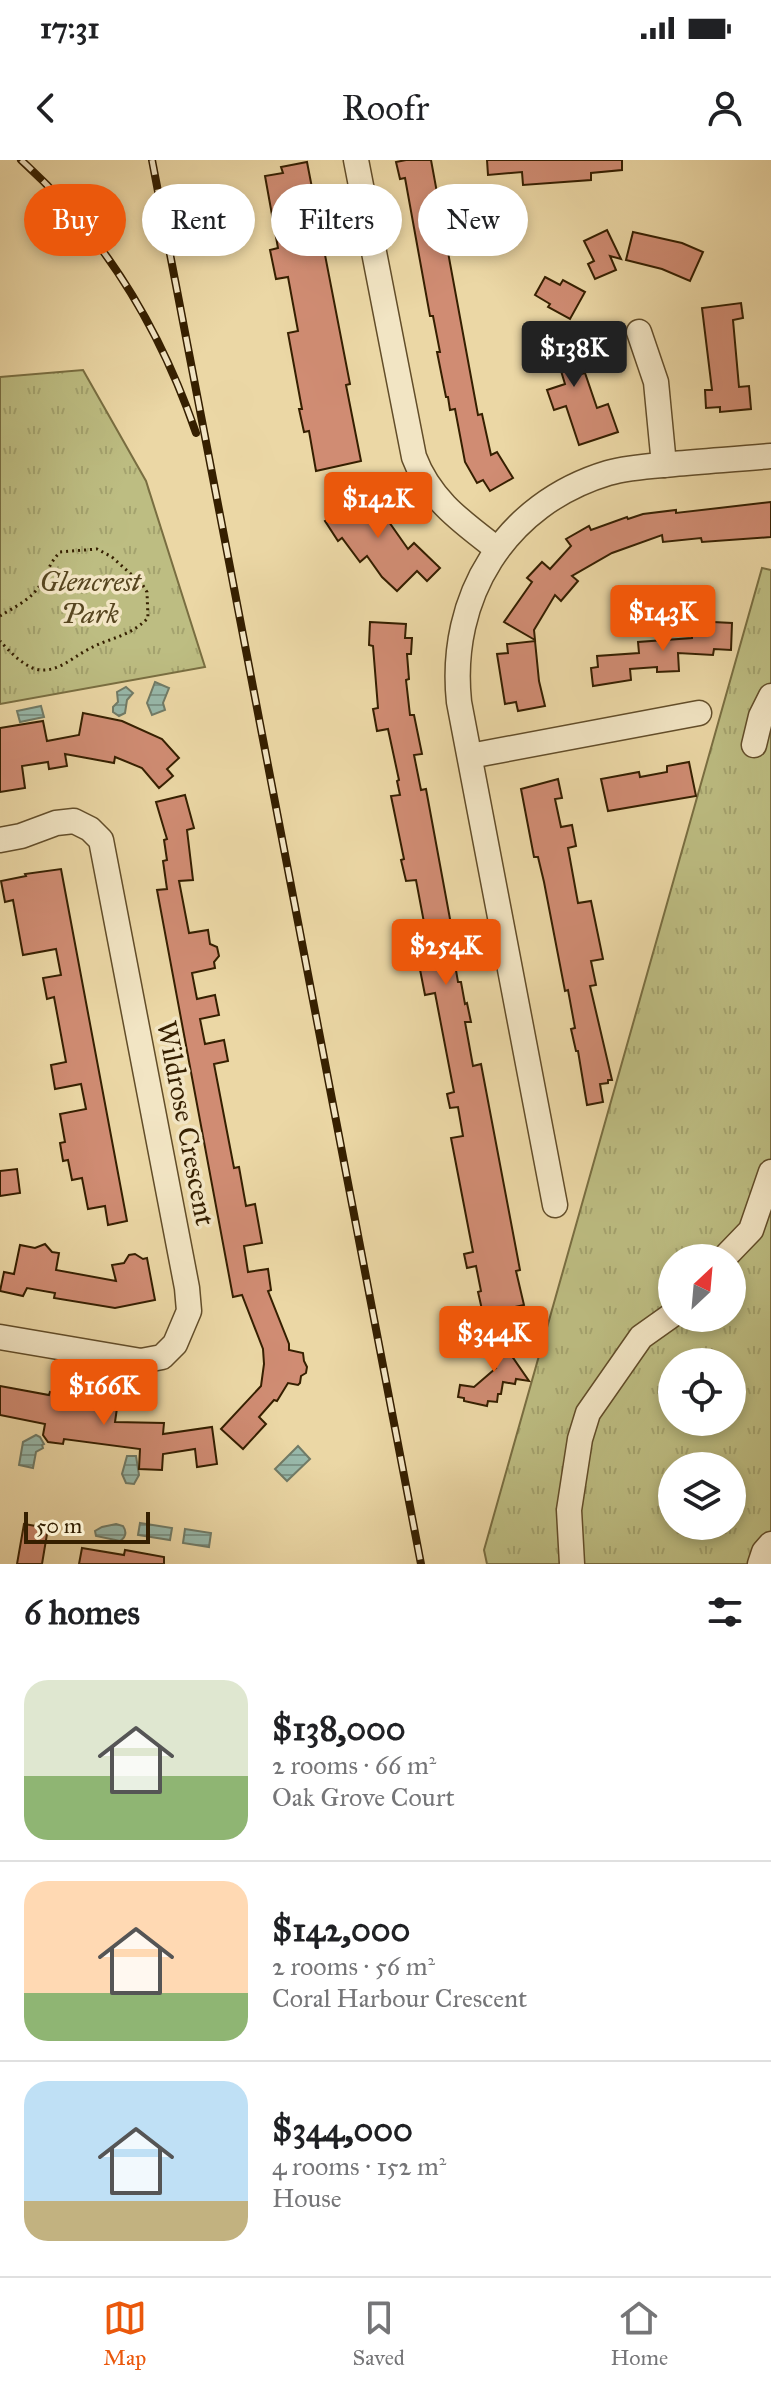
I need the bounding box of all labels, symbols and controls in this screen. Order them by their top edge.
text: 17:31 [40,10,99,46]
icon: back [24,86,68,130]
text: Roofr [342,86,429,130]
icon: person [703,86,747,130]
chip: Buy [24,184,126,256]
chip: Rent [142,184,255,256]
chip: Filters [271,184,402,256]
chip: New [418,184,528,256]
pin: $138K [518,321,630,389]
text: $138K [540,331,608,363]
pin: $142K [322,472,434,540]
text: $142K [342,482,414,514]
park label: Glencrest Park [40,564,143,631]
pin: $143K [607,585,719,653]
text: $143K [628,595,698,627]
pin: $254K [390,919,502,987]
text: $254K [410,929,482,961]
street label: Wildrose Crescent [149,1018,223,1229]
north arrow [658,1244,746,1332]
map controls [658,1244,746,1540]
pin: $344K [438,1306,550,1374]
text: $344K [457,1316,531,1348]
button: locate [658,1348,746,1436]
pin: $166K [48,1359,160,1427]
text: $166K [69,1369,139,1401]
button: layers [658,1452,746,1540]
scale bar [24,1508,150,1544]
text: 50 m [36,1512,82,1539]
icon: filters [703,1590,747,1634]
text: 6 homes [24,1592,140,1633]
text: $138,000 [272,1708,406,1749]
icon: home [88,1712,184,1808]
text: 2 rooms · 66 m² [272,1749,436,1781]
text: Oak Grove Court [272,1781,455,1813]
text: $142,000 [272,1909,410,1950]
icon: home [88,1913,184,2009]
text: 2 rooms · 56 m² [272,1950,435,1982]
text: Coral Harbour Crescent [272,1982,527,2014]
text: $344,000 [272,2109,413,2150]
icon: home [88,2113,184,2209]
text: 4 rooms · 152 m² [272,2150,446,2182]
text: House [272,2182,342,2214]
tab: Map [103,2296,147,2371]
tab: Saved [353,2296,405,2371]
tab: Home [611,2296,668,2371]

